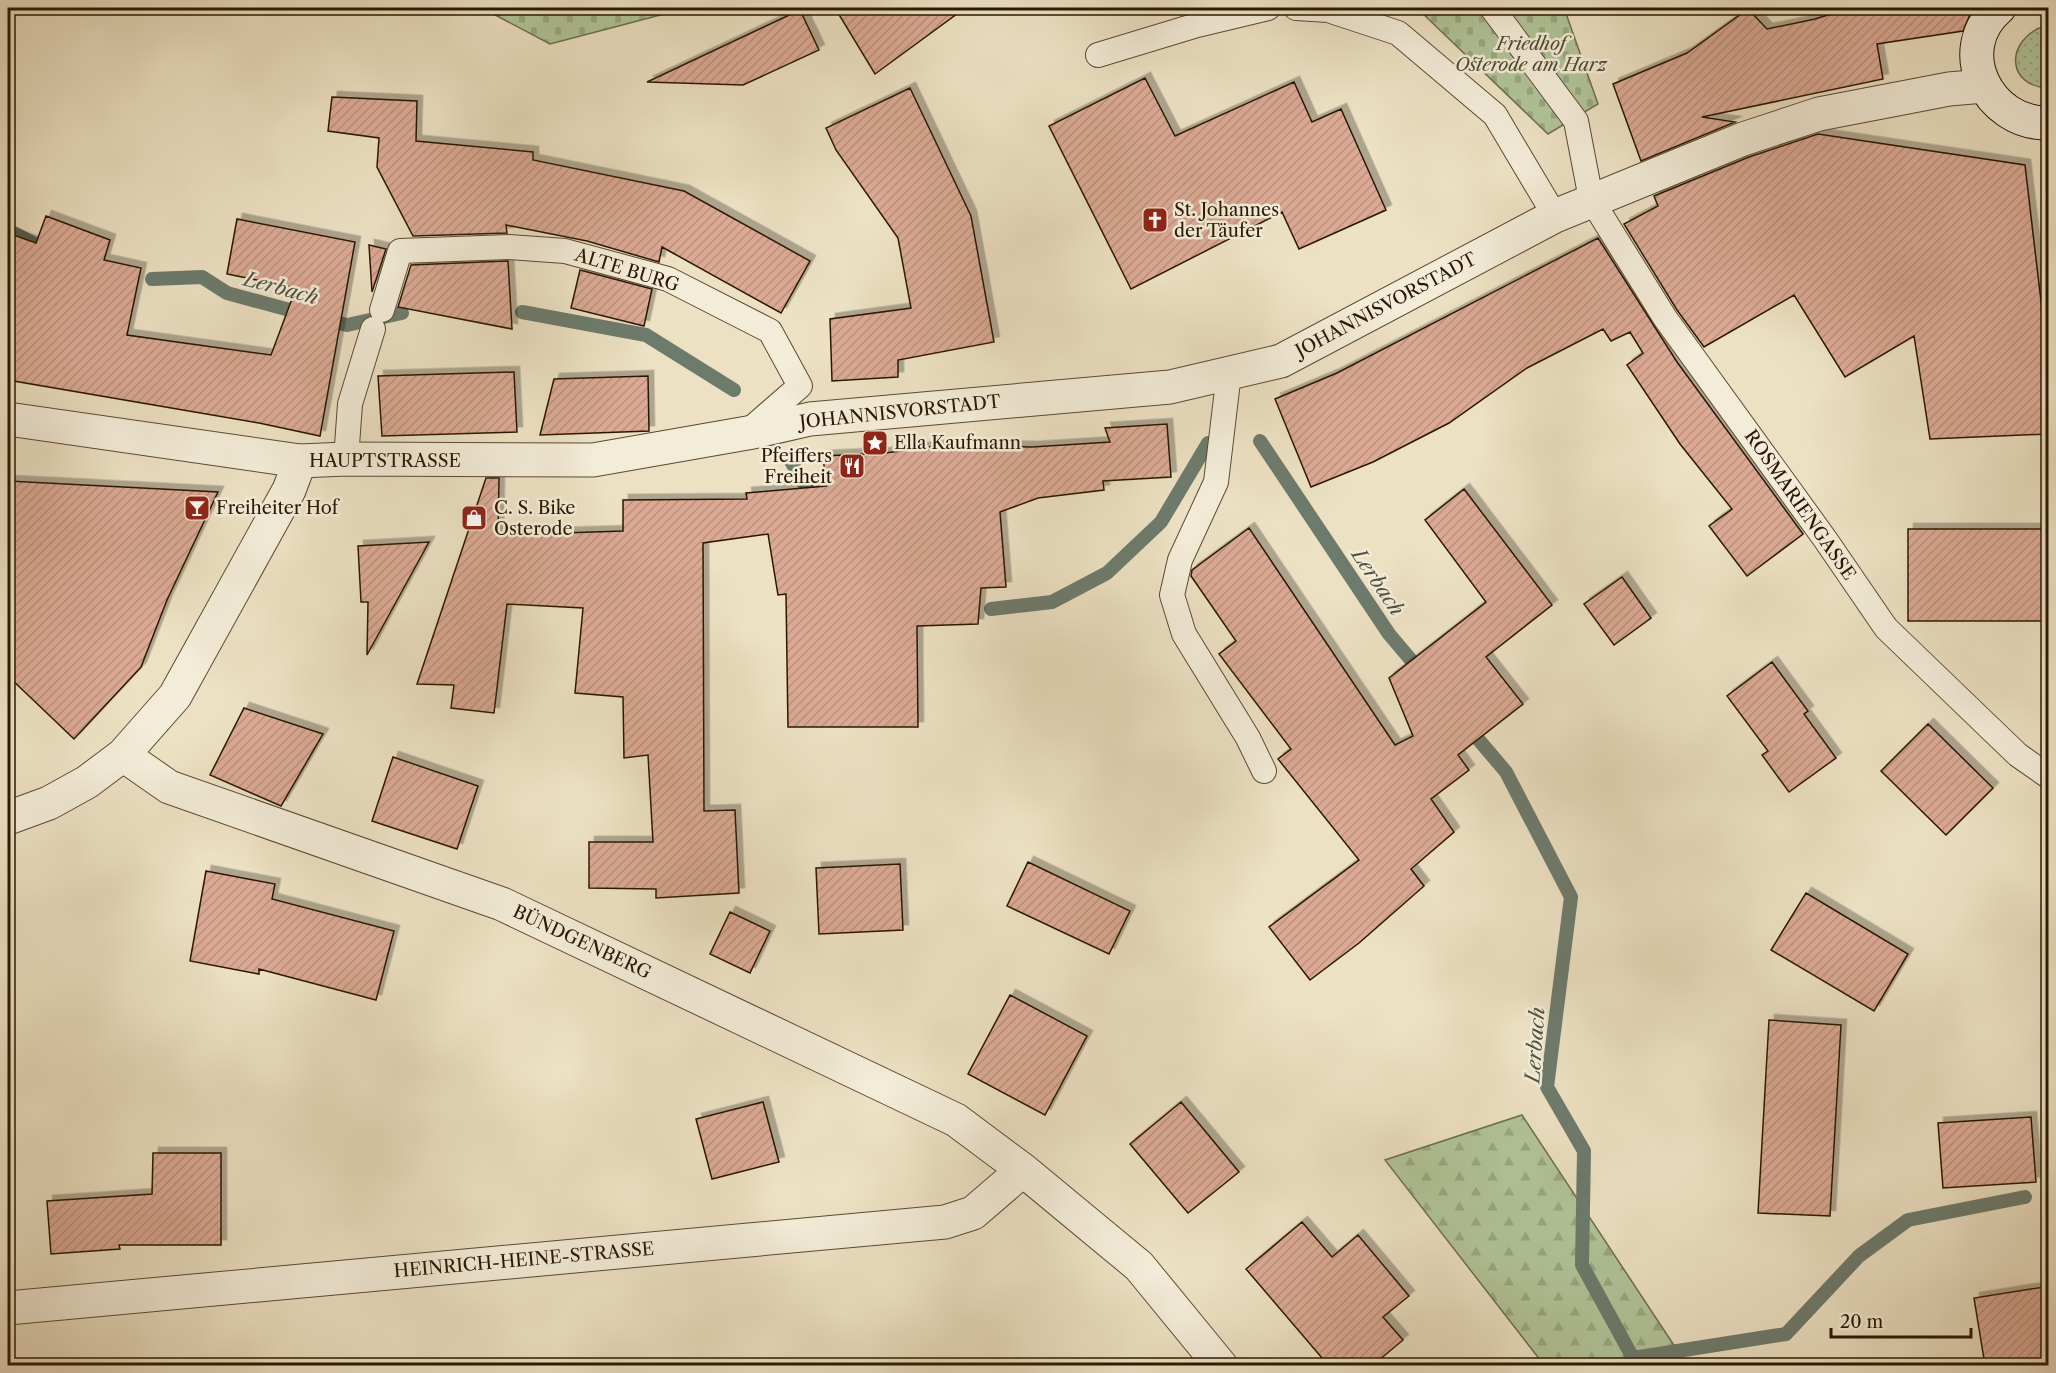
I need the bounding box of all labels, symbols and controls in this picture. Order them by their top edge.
park label: Friedhof Osterode am Harz [1455,33,1608,76]
place label: St. Johannes der Täufer [1174,199,1279,242]
church icon: St. Johannes der Täufer [1140,205,1170,235]
street label: ALTE BURG [571,243,682,296]
street label: JOHANNISVORSTADT [1289,248,1481,364]
water label: Lerbach [239,266,321,309]
street label: JOHANNISVORSTADT [795,390,1002,434]
street label: ROSMARIENGASSE [1740,425,1860,585]
place icon: Ella Kaufmann [860,428,890,458]
place label: Ella Kaufmann [894,432,1021,454]
place label: Pfeiffers Freiheit [761,445,833,488]
street label: HAUPTSTRASSE [309,450,461,472]
restaurant icon: Pfeiffers Freiheit [837,451,867,481]
bar icon: Freiheiter Hof [182,493,212,523]
place label: Freiheiter Hof [216,497,341,519]
place label: C. S. Bike Osterode [494,497,575,540]
shop icon: C. S. Bike Osterode [459,503,489,533]
water label: Lerbach [1346,542,1409,620]
street label: BÜNDGENBERG [509,899,655,984]
water label: Lerbach [1520,1006,1550,1086]
street label: HEINRICH-HEINE-STRASSE [393,1238,655,1282]
scale bar [1831,1301,1970,1339]
text: 20 m [1840,1311,1884,1333]

